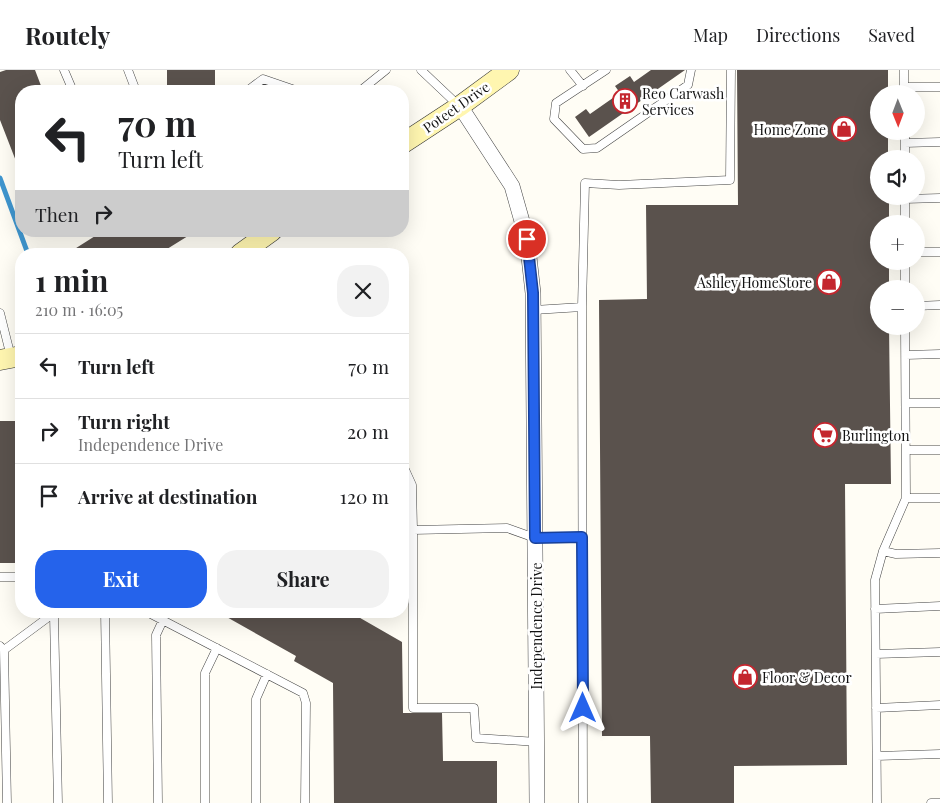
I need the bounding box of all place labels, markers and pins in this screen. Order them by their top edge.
place label: Reo Carwash Services [642,84,725,119]
building icon: Reo Carwash Services [612,88,638,114]
shop icon: Home Zone [831,116,857,142]
place label: Home Zone [754,120,826,139]
pin [506,218,548,260]
shop icon: Ashley HomeStore [816,269,842,295]
place label: Ashley HomeStore [696,273,812,292]
supermarket icon: Burlington [812,422,838,448]
place label: Burlington [842,426,910,445]
shop icon: Floor & Decor [732,664,758,690]
place label: Floor & Decor [762,668,852,687]

